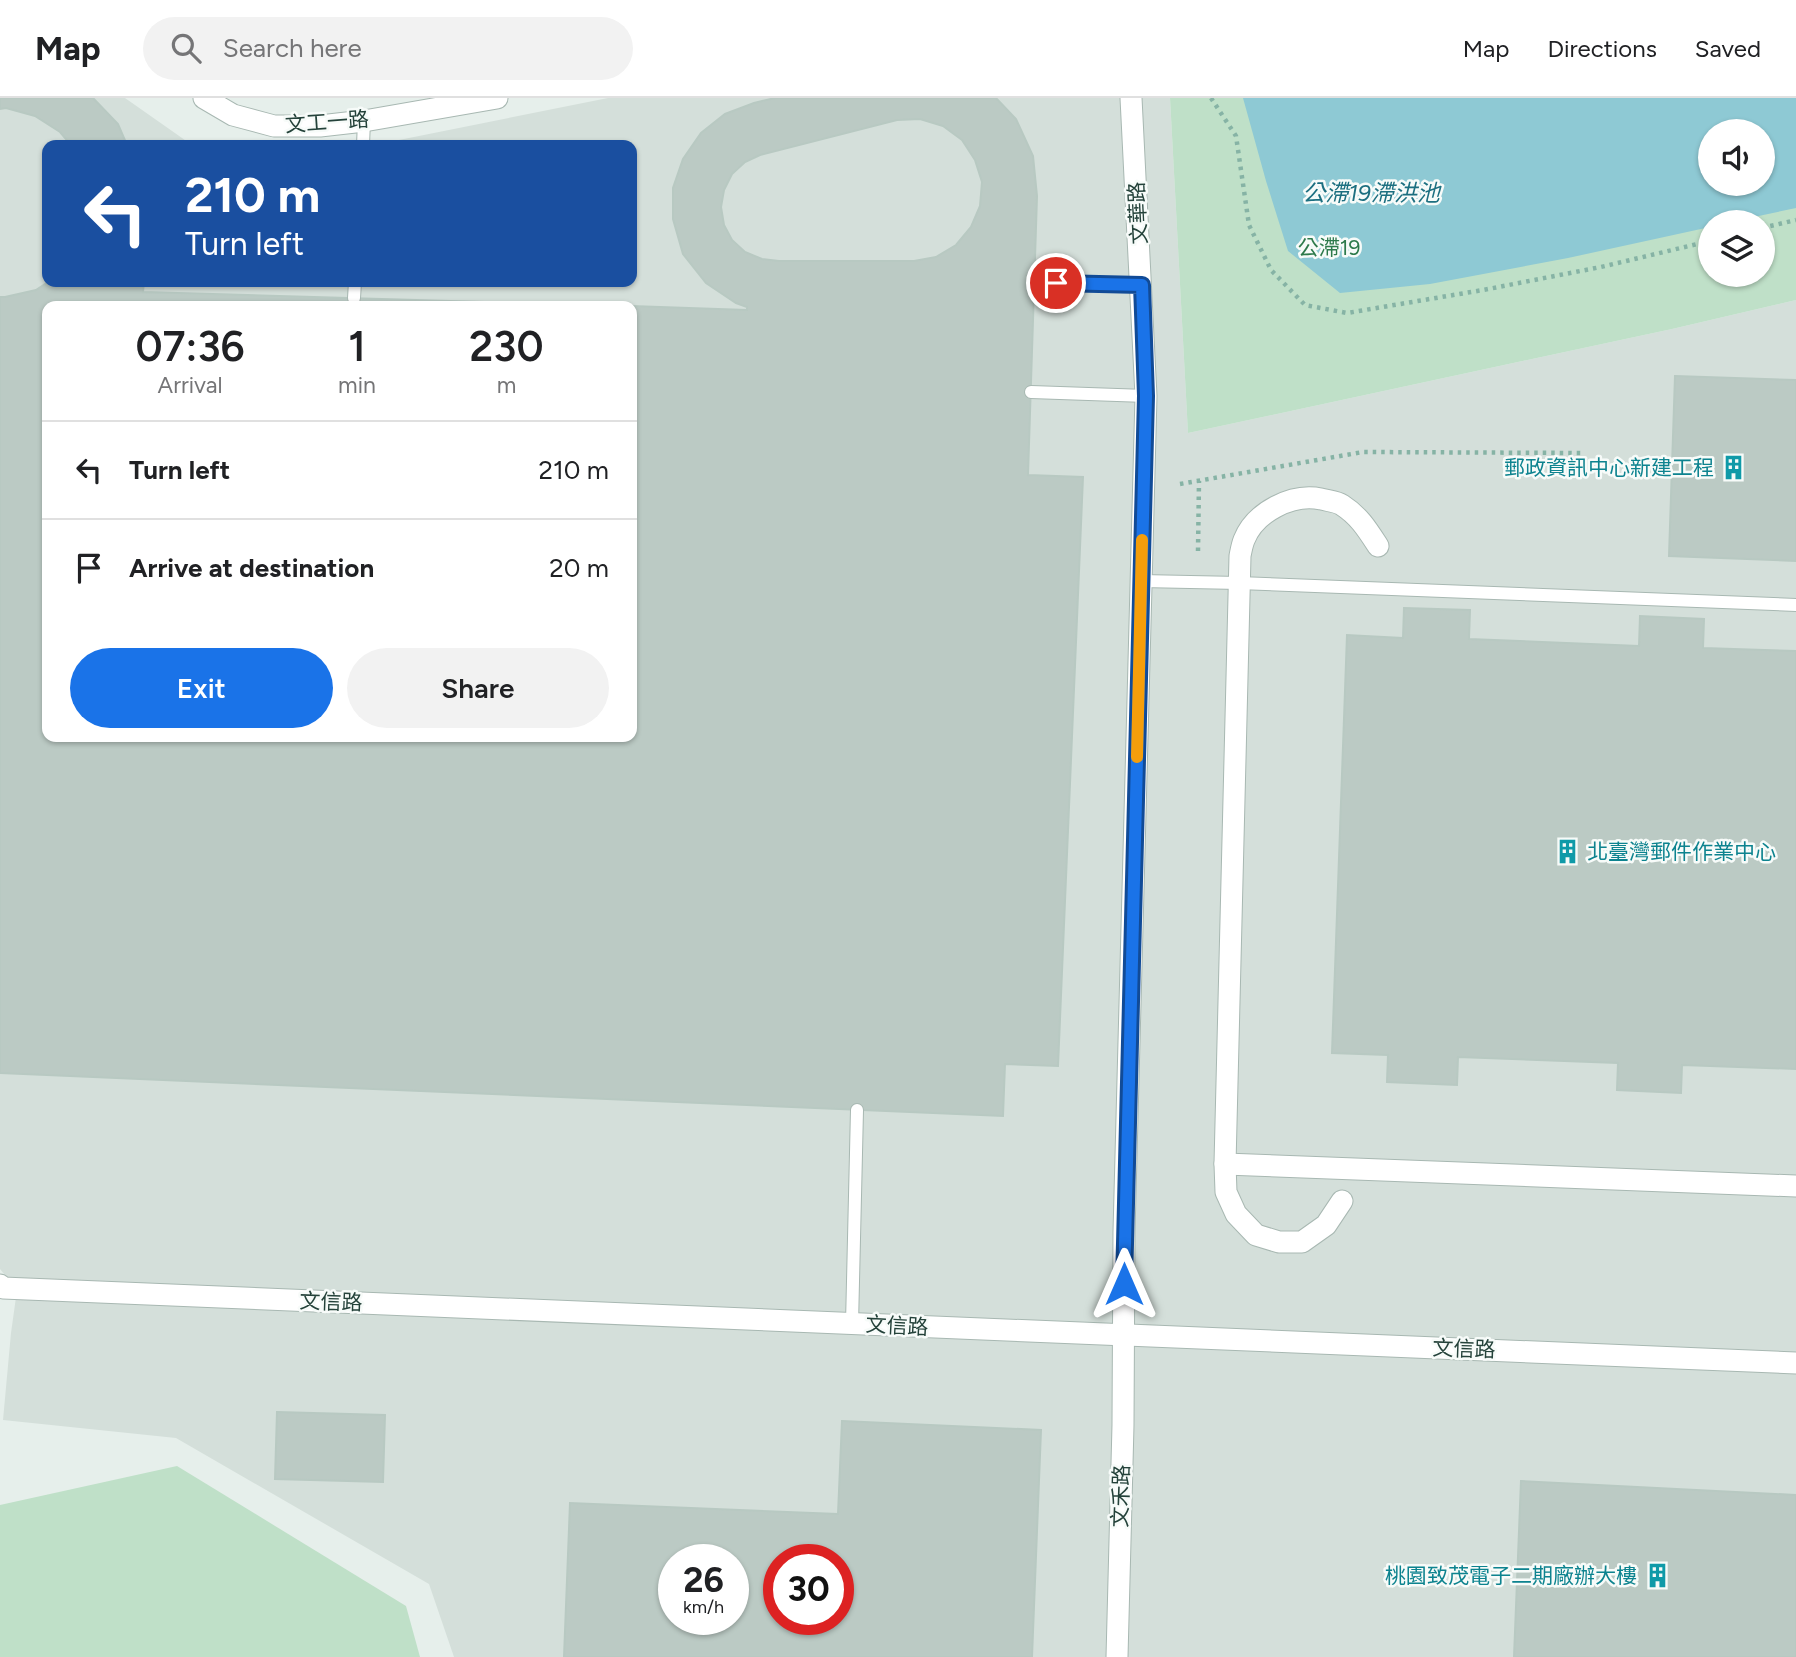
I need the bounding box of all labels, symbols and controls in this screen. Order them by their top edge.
search box [143,17,633,80]
text: Map [35,29,101,68]
icon: search [167,29,205,67]
text: Search here [223,32,362,64]
text: Map [1463,34,1509,63]
text: Directions [1547,34,1657,63]
text: Saved [1695,34,1761,63]
street label: 文工一路 [284,106,370,137]
map controls [1698,119,1775,287]
button: sound [1698,119,1775,196]
text: 210 m [185,165,320,224]
icon: left [70,168,161,259]
water label: 公滯19滯洪池 [1302,179,1442,207]
street label: 文華路 [1123,181,1152,245]
button: layers [1698,210,1775,287]
text: Turn left [185,225,304,263]
park label: 公滯19 [1298,235,1360,260]
pin [1026,253,1086,313]
icon: arrive [1037,264,1075,302]
text: 07:36 [135,321,245,372]
text: 1 [348,321,366,372]
text: 230 [469,321,544,372]
text: Arrival [158,371,223,399]
text: min [338,371,376,399]
text: m [497,371,516,399]
icon: left [70,451,108,489]
text: Turn left [129,454,230,486]
text: 210 m [539,454,609,486]
building icon: 郵政資訊中心新建工程 [1720,454,1748,482]
place label: 郵政資訊中心新建工程 [1504,455,1714,480]
icon: arrive [70,549,108,587]
text: Arrive at destination [129,552,374,584]
text: 20 m [549,552,609,584]
button: Exit [70,648,333,728]
button: Share [347,648,609,728]
building icon: 北臺灣郵件作業中心 [1553,838,1581,866]
place label: 北臺灣郵件作業中心 [1587,839,1776,864]
position arrow [1087,1247,1161,1321]
street label: 文信路 [299,1288,363,1315]
street label: 文信路 [865,1311,929,1340]
street label: 文信路 [1432,1335,1496,1362]
street label: 文禾路 [1107,1464,1134,1528]
speed limit sign: 30 [763,1544,854,1635]
text: 26 [683,1559,724,1601]
building icon: 桃園致茂電子二期廠辦大樓 [1643,1562,1671,1590]
place label: 桃園致茂電子二期廠辦大樓 [1385,1563,1637,1588]
text: km/h [683,1596,724,1618]

